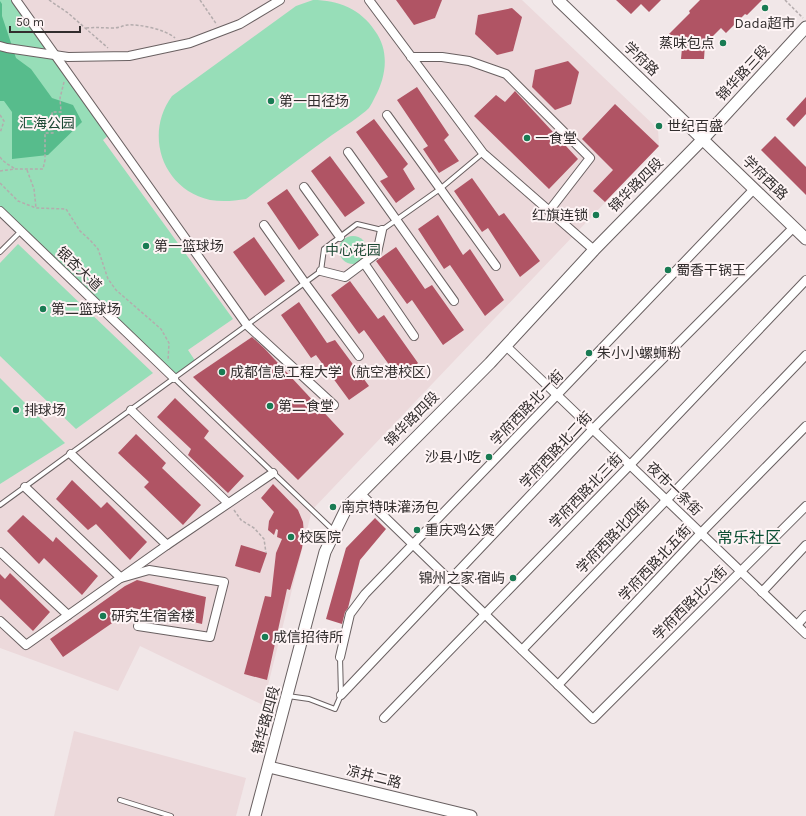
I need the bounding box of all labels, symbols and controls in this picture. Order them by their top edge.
marker: Dada超市 [760,3,770,13]
scale bar [10,8,80,34]
text: 50 m [16,15,44,29]
place label: Dada超市 [735,15,795,32]
place label: 蒸味包点 [659,35,715,52]
street label: 学府路 [620,38,662,80]
marker: 蒸味包点 [718,38,728,48]
street label: 锦华路三段 [713,42,773,104]
place label: 第一田径场 [279,93,349,110]
marker: 第一田径场 [266,96,276,106]
park label: 汇海公园 [19,115,75,132]
place label: 世纪百盛 [667,118,723,135]
marker: 世纪百盛 [654,121,664,131]
place label: 一食堂 [535,130,577,147]
marker: 一食堂 [522,133,532,143]
street label: 学府西路 [739,152,791,204]
street label: 锦华路四段 [605,154,667,216]
place label: 红旗连锁 [532,207,588,224]
marker: 红旗连锁 [591,210,601,220]
place label: 第一篮球场 [154,238,224,255]
marker: 第一篮球场 [141,241,151,251]
park label: 中心花园 [325,242,381,259]
street label: 银杏大道 [53,243,105,295]
place label: 蜀香干锅王 [676,262,746,279]
marker: 蜀香干锅王 [663,265,673,275]
place label: 第二篮球场 [51,301,121,318]
marker: 第二篮球场 [38,304,48,314]
place label: 朱小小螺蛳粉 [597,345,681,362]
marker: 朱小小螺蛳粉 [584,348,594,358]
place label: 成都信息工程大学（航空港校区） [230,364,440,381]
marker: 成都信息工程大学（航空港校区） [217,367,227,377]
street label: 学府西路北一街 [487,367,567,449]
street label: 锦华路四段 [381,388,443,450]
place label: 第二食堂 [278,398,334,415]
marker: 第二食堂 [265,401,275,411]
place label: 排球场 [24,402,66,419]
marker: 排球场 [11,405,21,415]
street label: 学府西路北二街 [516,408,596,492]
place label: 沙县小吃 [425,449,481,466]
street label: 学府西路北三街 [546,450,626,532]
marker: 沙县小吃 [484,452,494,462]
street label: 夜市一条街 [643,459,705,519]
street label: 学府西路北四街 [573,495,653,577]
place label: 南京特味灌汤包 [341,499,439,516]
marker: 南京特味灌汤包 [328,502,338,512]
street label: 学府西路北五街 [615,521,695,605]
place label: 重庆鸡公煲 [425,522,495,539]
marker: 重庆鸡公煲 [412,525,422,535]
district label: 常乐社区 [717,528,781,547]
place label: 校医院 [299,529,341,546]
marker: 校医院 [286,532,296,542]
street label: 学府西路北六街 [649,562,731,644]
place label: 锦州之家·宿屿 [419,570,505,587]
marker: 锦州之家·宿屿 [508,573,518,583]
place label: 研究生宿舍楼 [111,608,195,625]
marker: 研究生宿舍楼 [98,611,108,621]
place label: 成信招待所 [273,629,343,646]
marker: 成信招待所 [260,632,270,642]
street label: 锦华路四段 [249,684,283,756]
street label: 凉井二路 [345,762,403,792]

